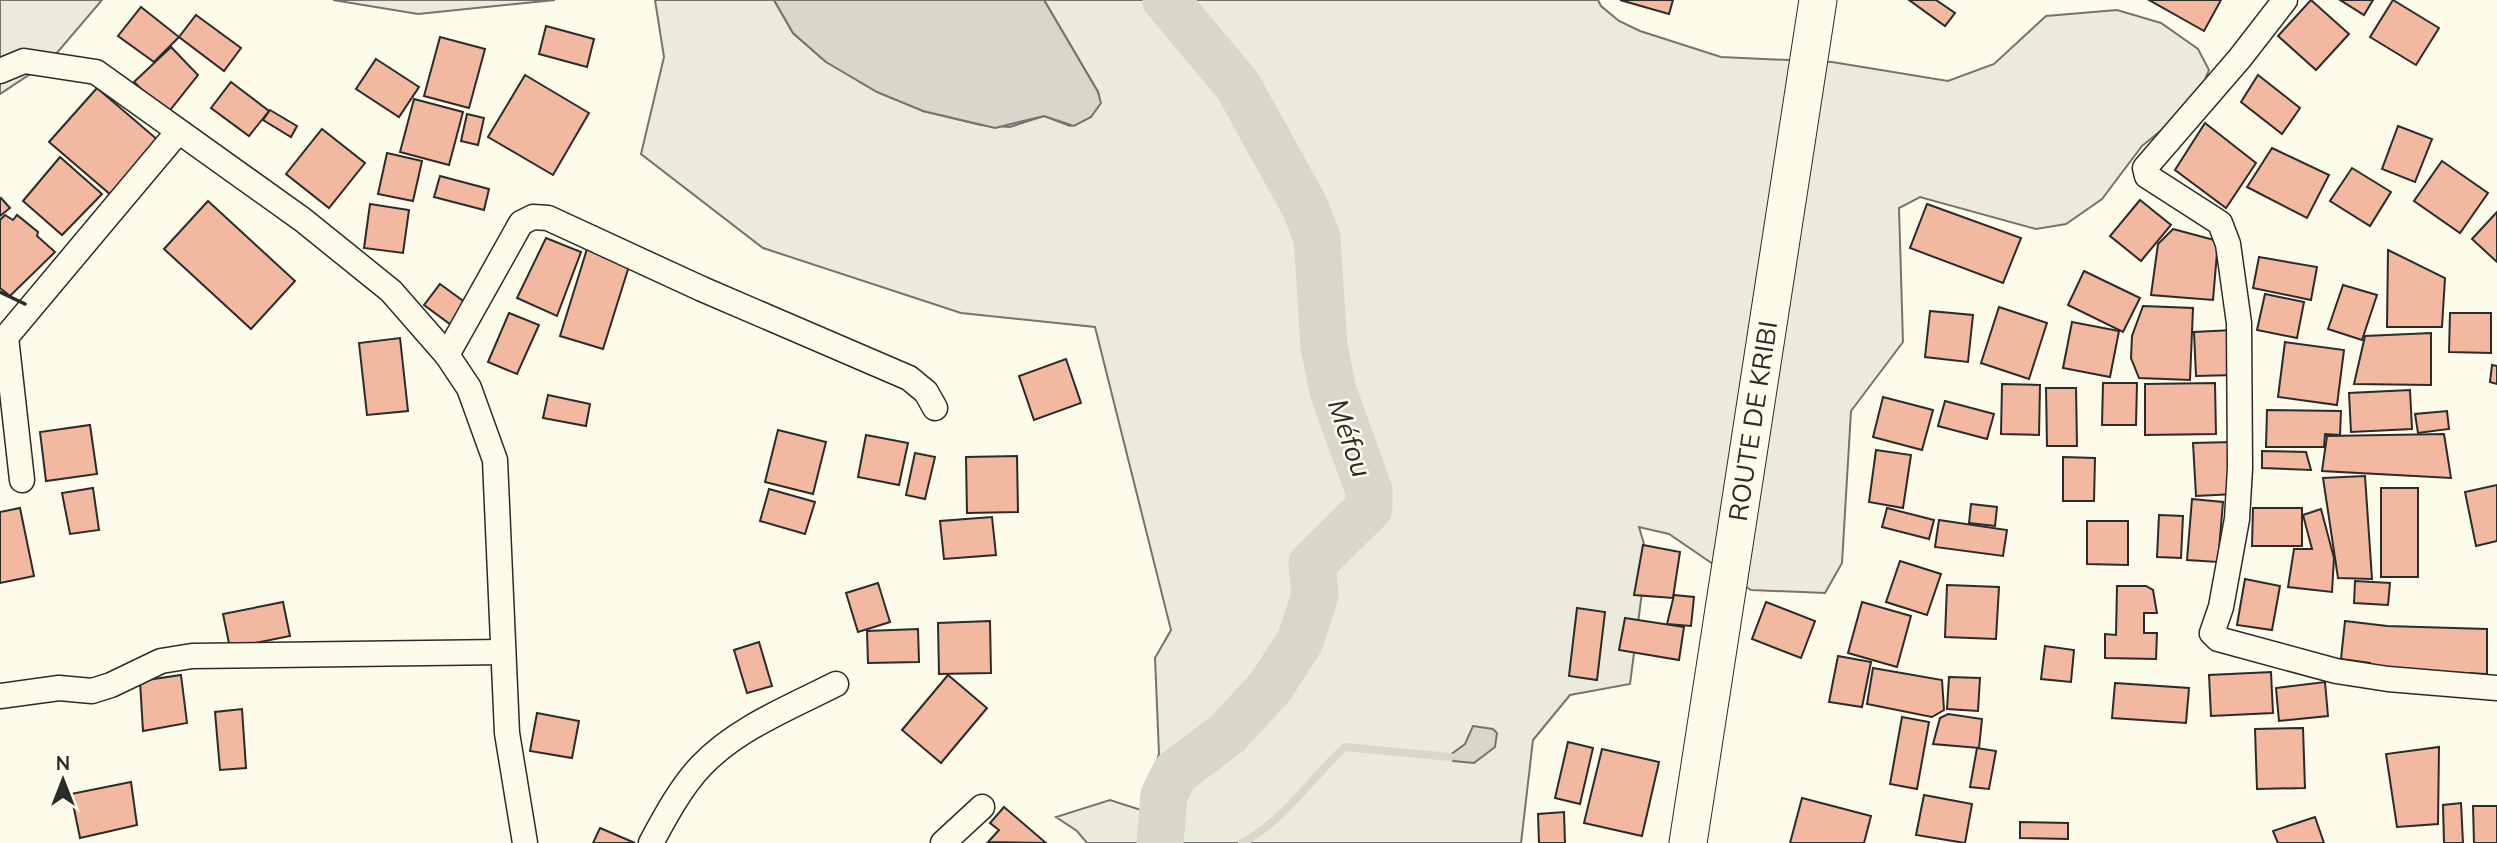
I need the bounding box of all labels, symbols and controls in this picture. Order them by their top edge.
street label: ROUTE DE KRIBI [1721,319,1784,523]
water label: Méfou [1321,394,1380,482]
north arrow [28,745,98,815]
text: N [56,751,70,775]

